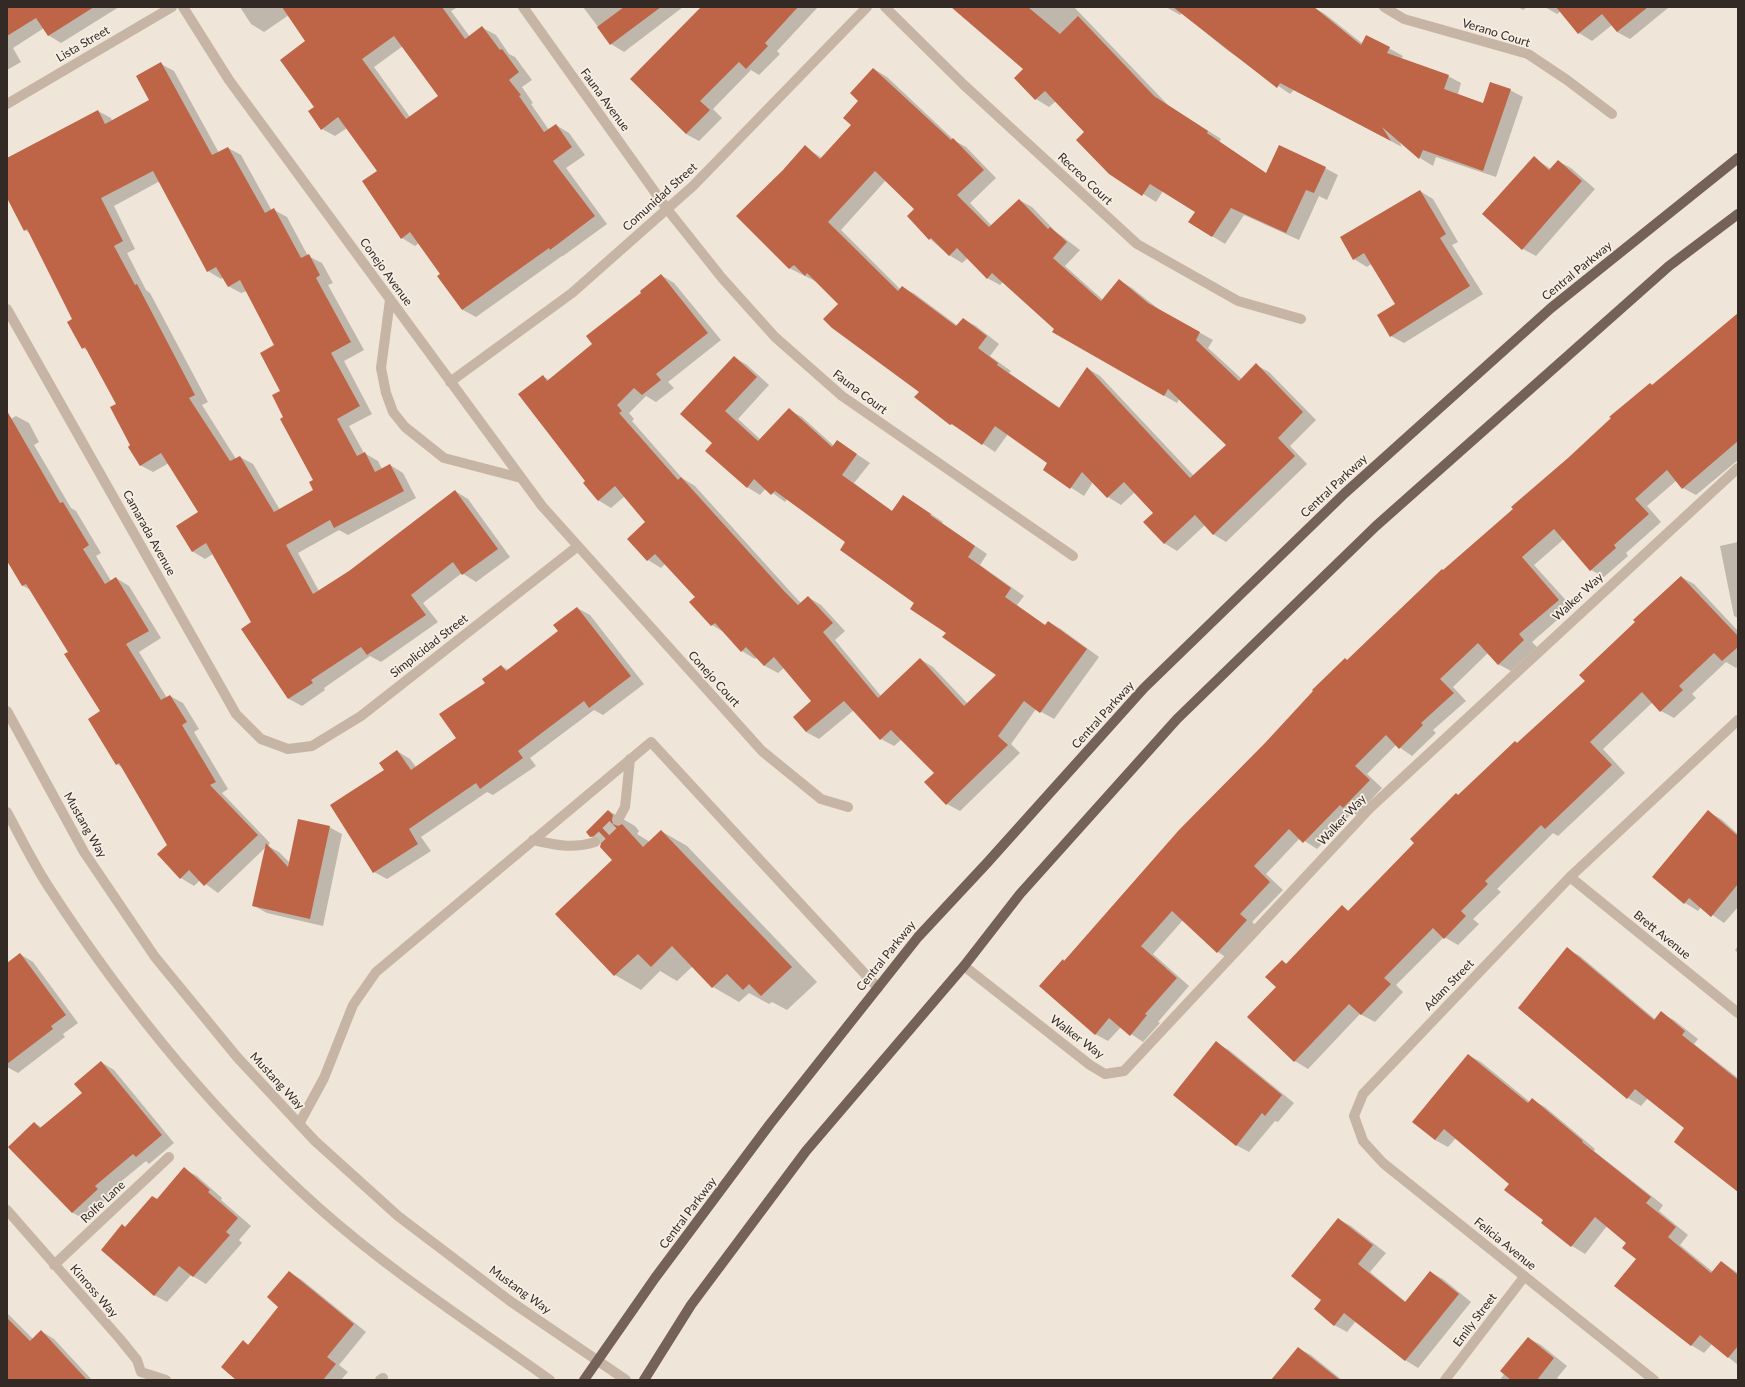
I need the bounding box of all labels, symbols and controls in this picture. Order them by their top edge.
street label: Verano Court [1460,16,1532,50]
street label: Lista Street [54,23,112,65]
street label: Fauna Avenue [577,66,633,134]
street label: Recreo Court [1055,150,1115,208]
street label: Comunidad Street [620,160,700,234]
street label: Conejo Avenue [357,235,415,309]
street label: Central Parkway [1539,238,1615,304]
street label: Fauna Court [830,367,890,417]
street label: Central Parkway [1298,451,1370,521]
street label: Camarada Avenue [120,488,178,578]
street label: Walker Way [1550,570,1606,624]
street label: Simplicidad Street [387,611,471,681]
street label: Conejo Court [685,648,743,710]
street label: Central Parkway [1069,678,1137,752]
street label: Mustang Way [61,790,109,860]
street label: Walker Way [1315,792,1369,848]
street label: Brett Avenue [1631,908,1693,962]
street label: Central Parkway [853,918,919,994]
street label: Adam Street [1421,957,1477,1013]
street label: Walker Way [1047,1012,1107,1062]
street label: Mustang Way [247,1049,307,1113]
street label: Central Parkway [656,1174,720,1252]
street label: Rolfe Lane [78,1178,128,1226]
street label: Felicia Avenue [1471,1215,1539,1273]
street label: Kinross Way [67,1261,121,1321]
street label: Mustang Way [486,1263,554,1317]
street label: Emily Street [1450,1290,1500,1350]

